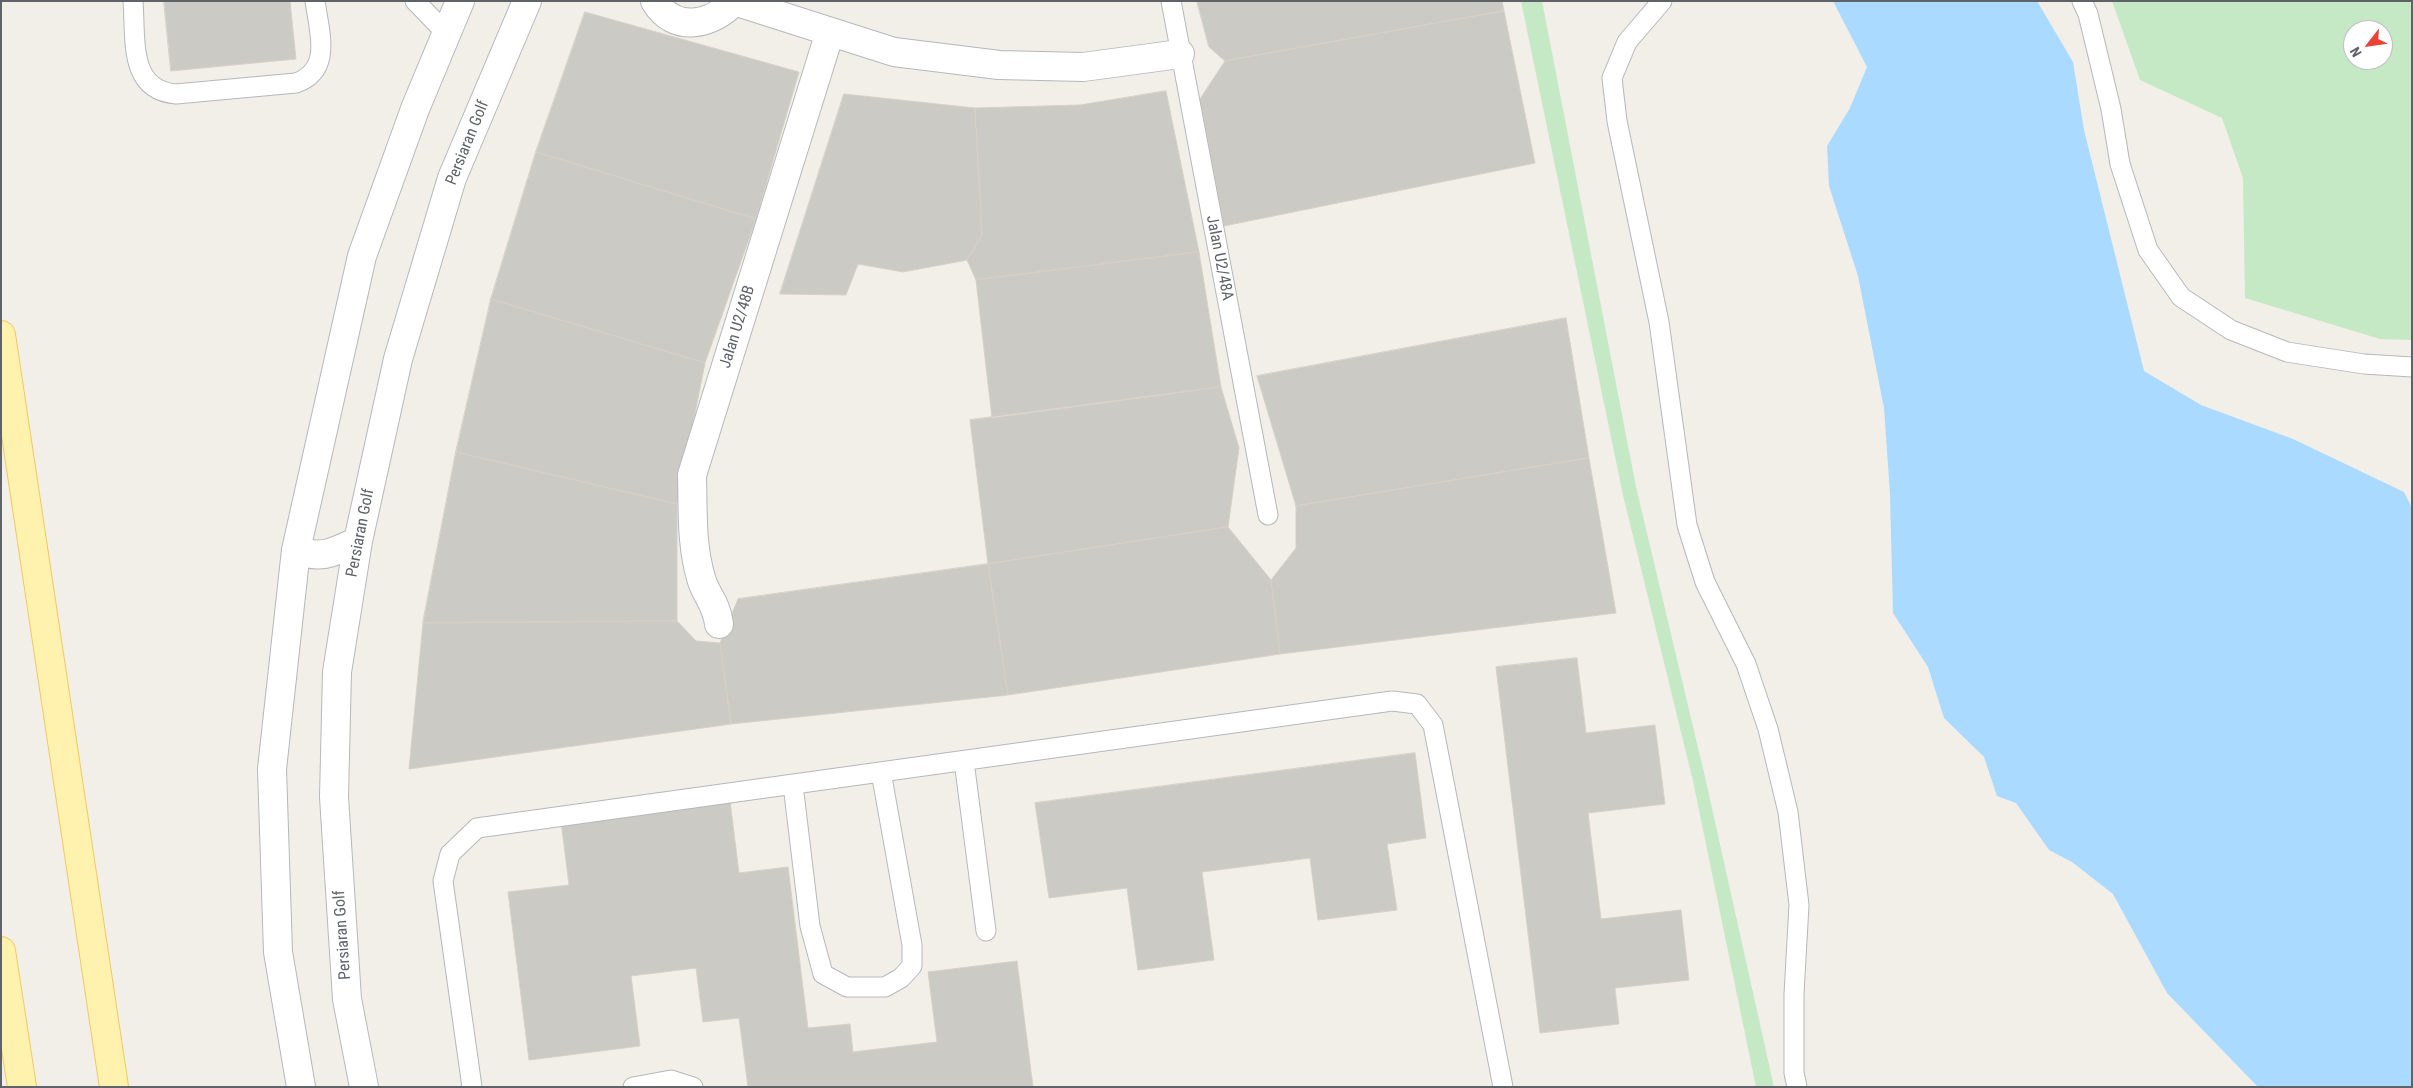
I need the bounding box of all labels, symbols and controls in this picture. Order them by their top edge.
north arrow [2343,20,2393,70]
text: N [2347,44,2365,60]
street label: Persiaran Golf [442,98,494,188]
street label: Jalan U2/48A [1201,214,1237,302]
street label: Jalan U2/48B [716,283,760,371]
street label: Persiaran Golf [343,487,379,579]
street label: Persiaran Golf [330,890,356,980]

